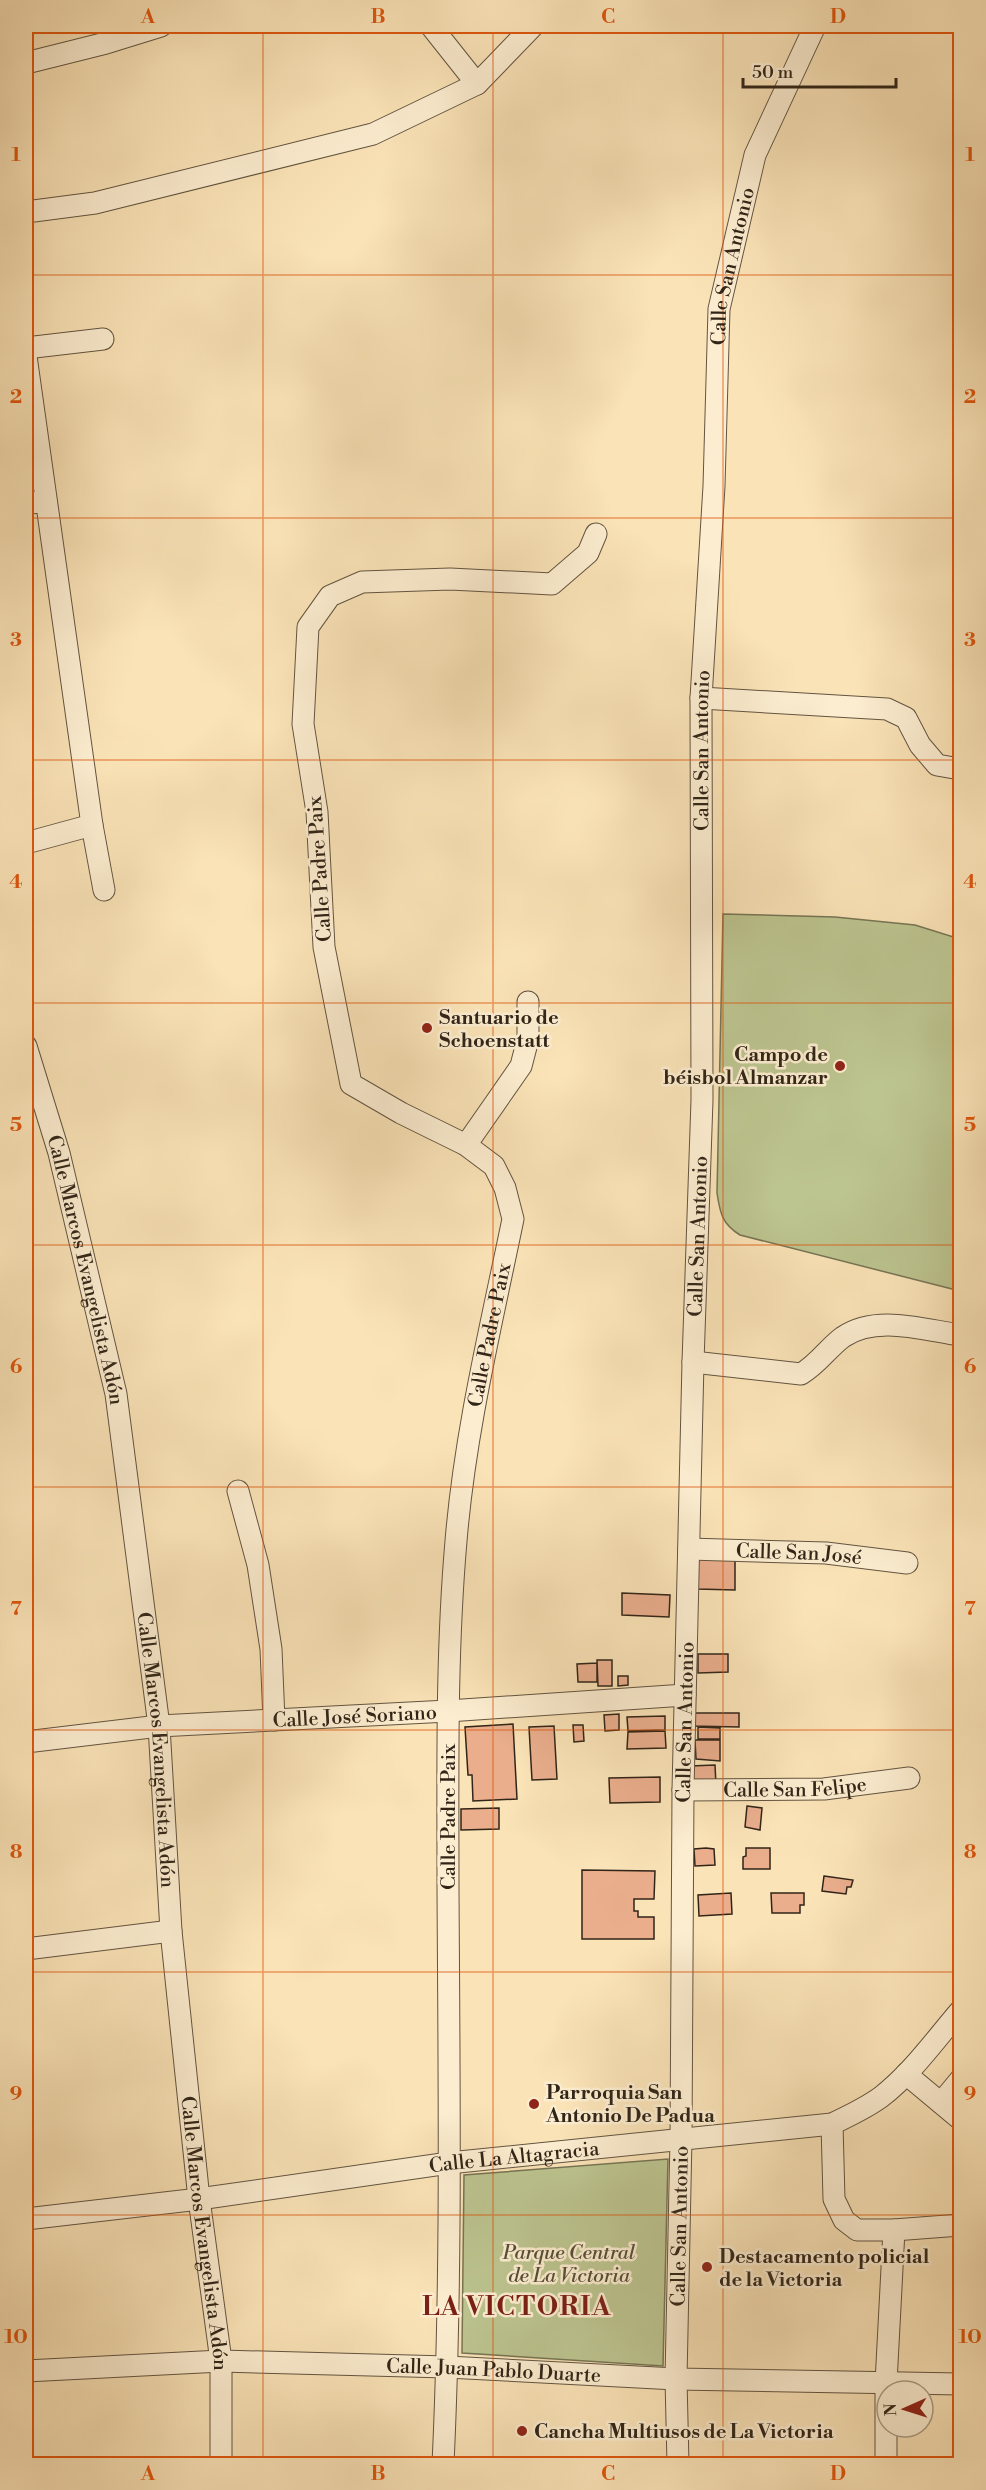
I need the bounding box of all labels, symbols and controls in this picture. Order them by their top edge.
text: A [140,5,156,30]
text: B [370,5,386,30]
text: C [601,5,615,30]
text: D [830,5,846,30]
scale bar [743,51,896,89]
text: 50 m [752,61,794,84]
text: 1 [11,143,21,168]
text: 1 [965,143,975,168]
street label: Calle San Antonio [707,185,761,346]
text: 2 [10,385,22,410]
text: 2 [964,385,976,410]
text: 3 [10,628,22,653]
text: 3 [964,628,976,653]
street label: Calle San Antonio [690,669,717,831]
street label: Calle Padre Paix [303,794,338,943]
text: 4 [9,870,23,895]
text: 4 [963,870,977,895]
place label: Santuario de Schoenstatt [439,1006,559,1054]
marker: Santuario de Schoenstatt [420,1021,434,1035]
place label: Campo de béisbol Almanzar [663,1043,828,1091]
marker: Campo de béisbol Almanzar [833,1059,847,1073]
text: 5 [10,1113,22,1138]
text: 5 [964,1113,976,1138]
street label: Calle Marcos Evangelista Adón [40,1132,128,1407]
street label: Calle San Antonio [684,1155,714,1317]
street label: Calle Padre Paix [464,1260,518,1409]
text: 6 [10,1355,23,1380]
text: 6 [964,1355,977,1380]
street label: Calle San José [735,1539,863,1571]
text: 7 [10,1597,22,1622]
text: 7 [964,1597,976,1622]
street label: Calle Marcos Evangelista Adón [130,1611,179,1889]
street label: Calle San Antonio [672,1641,700,1803]
street label: Calle José Soriano [272,1701,438,1734]
street label: Calle Padre Paix [437,1743,462,1890]
street label: Calle San Felipe [723,1773,868,1804]
text: 8 [10,1840,23,1865]
text: 8 [964,1840,977,1865]
place label: Parroquia San Antonio De Padua [545,2081,715,2129]
text: 9 [10,2082,22,2107]
text: 9 [964,2082,976,2107]
street label: Calle Marcos Evangelista Adón [174,2095,232,2371]
marker: Parroquia San Antonio De Padua [527,2097,541,2111]
street label: Calle La Altagracia [427,2137,601,2180]
street label: Calle San Antonio [667,2145,695,2307]
park label: Parque Central de La Victoria [502,2241,636,2289]
place label: Destacamento policial de la Victoria [719,2245,930,2293]
marker: Destacamento policial de la Victoria [700,2260,714,2274]
district label: LA VICTORIA [422,2291,612,2323]
text: 10 [4,2325,28,2350]
text: 10 [958,2325,982,2350]
street label: Calle Juan Pablo Duarte [386,2354,601,2389]
north arrow [875,2379,935,2439]
text: N [881,2403,901,2417]
place label: Cancha Multiusos de La Victoria [534,2420,834,2445]
marker: Cancha Multiusos de La Victoria [515,2424,529,2438]
text: A [140,2462,156,2487]
text: B [370,2462,386,2487]
text: C [601,2462,615,2487]
text: D [830,2462,846,2487]

